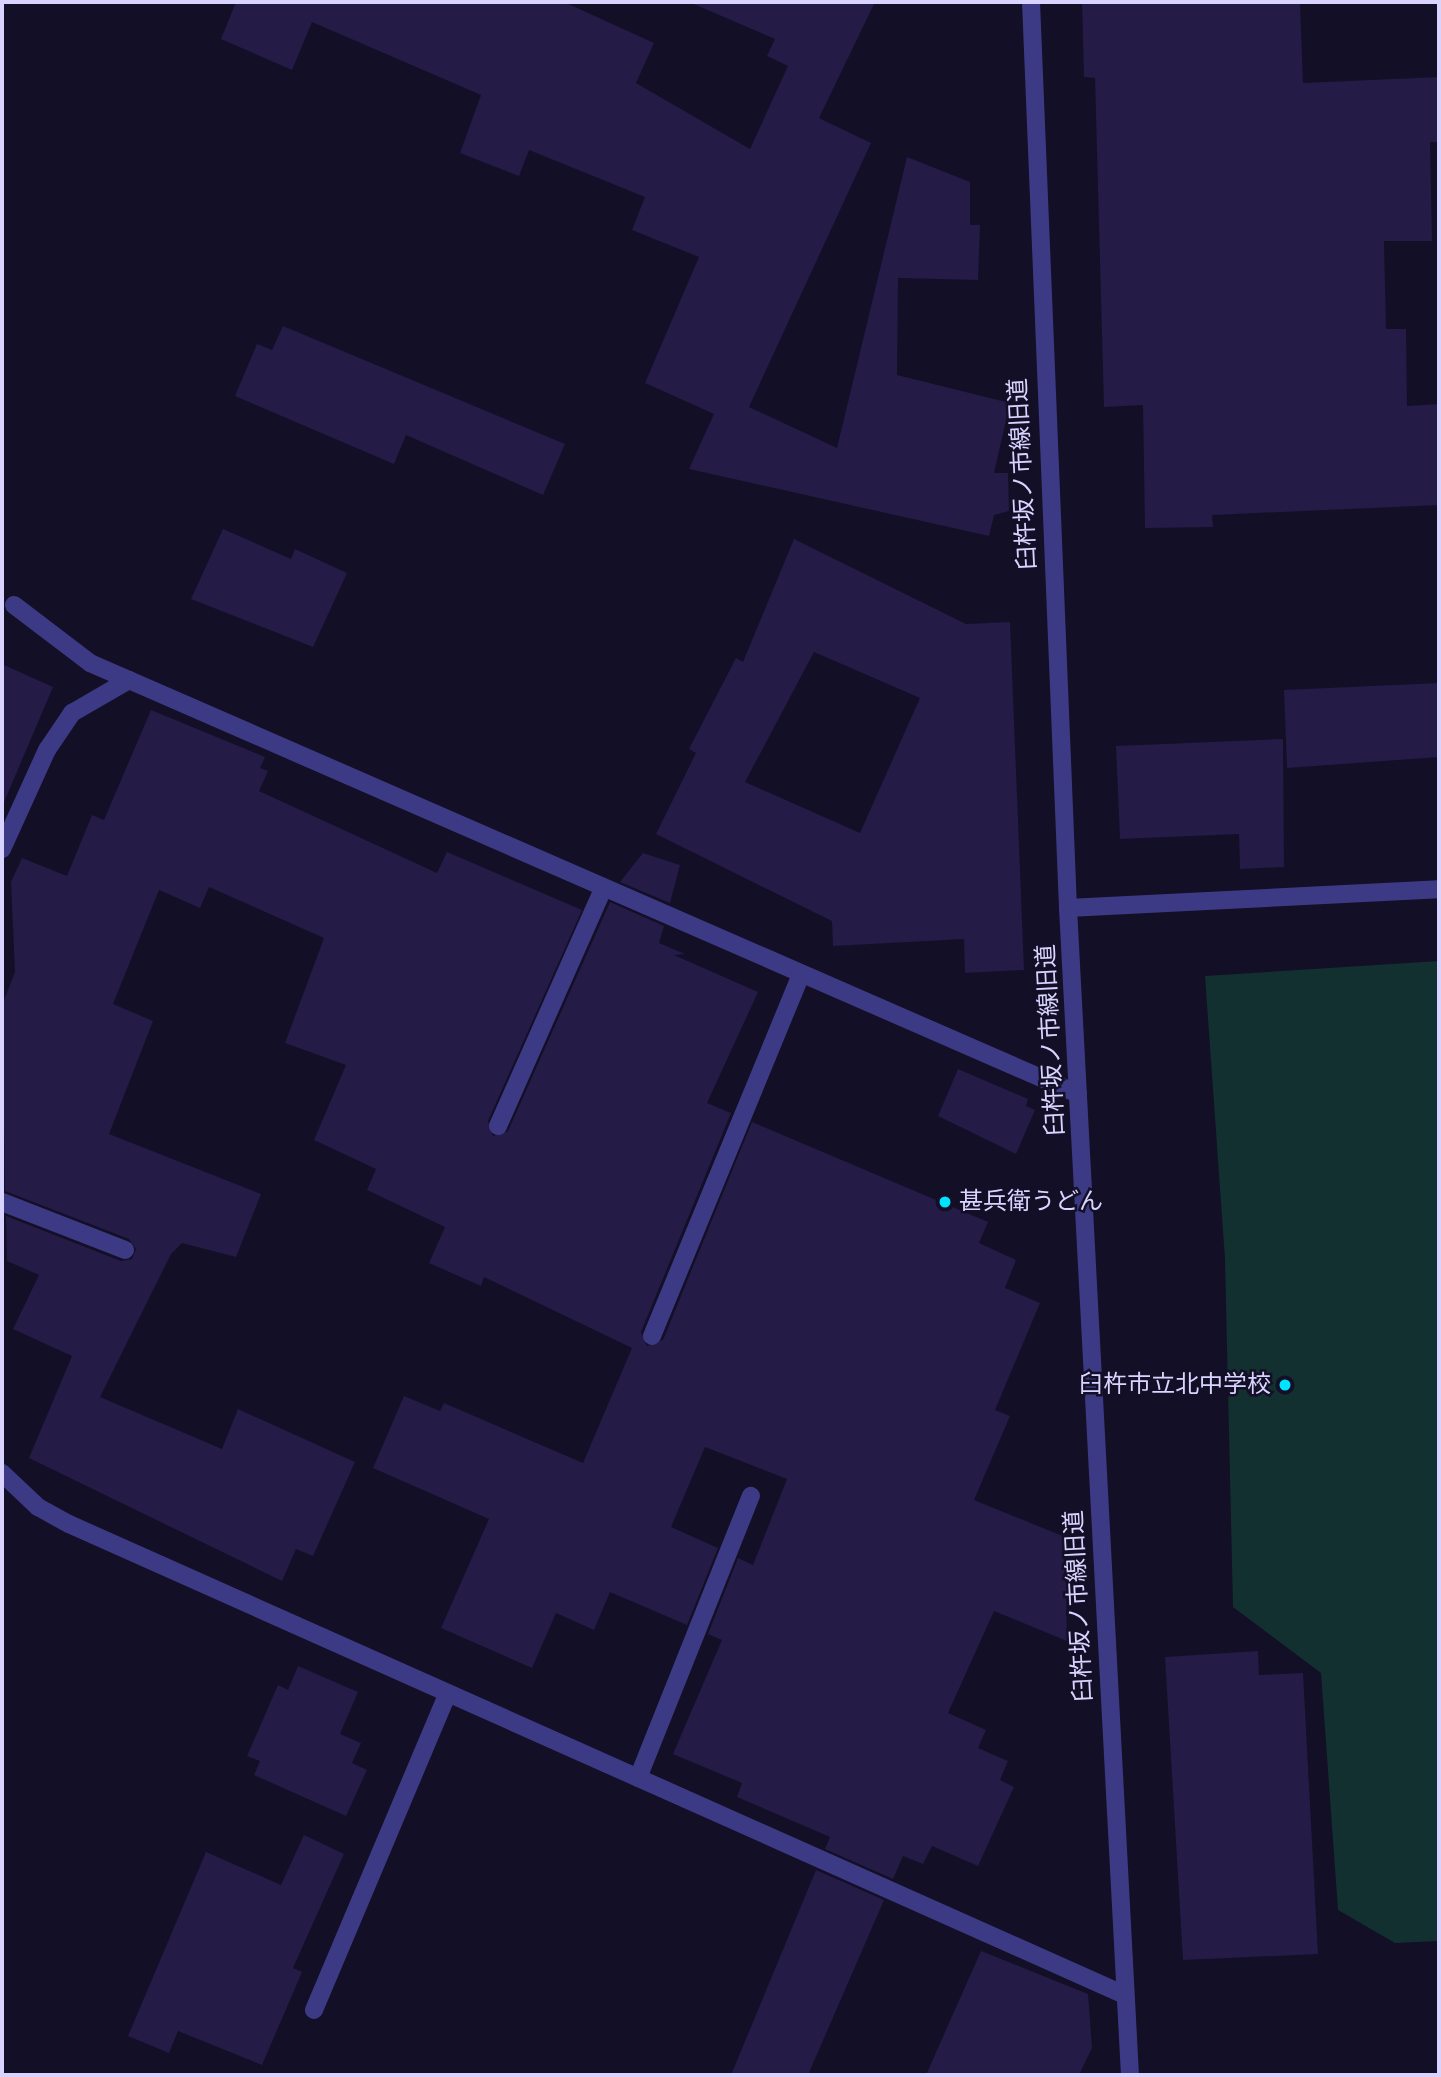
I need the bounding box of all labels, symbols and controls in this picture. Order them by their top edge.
street label: 臼杵坂ノ市線旧道 [1004,377,1042,571]
street label: 臼杵坂ノ市線旧道 [1032,943,1070,1137]
place label: 甚兵衛うどん [959,1188,1103,1216]
marker: 甚兵衛うどん [937,1194,953,1210]
place label: 臼杵市立北中学校 [1079,1371,1271,1399]
marker: 臼杵市立北中学校 [1277,1377,1293,1393]
street label: 臼杵坂ノ市線旧道 [1060,1509,1098,1703]

